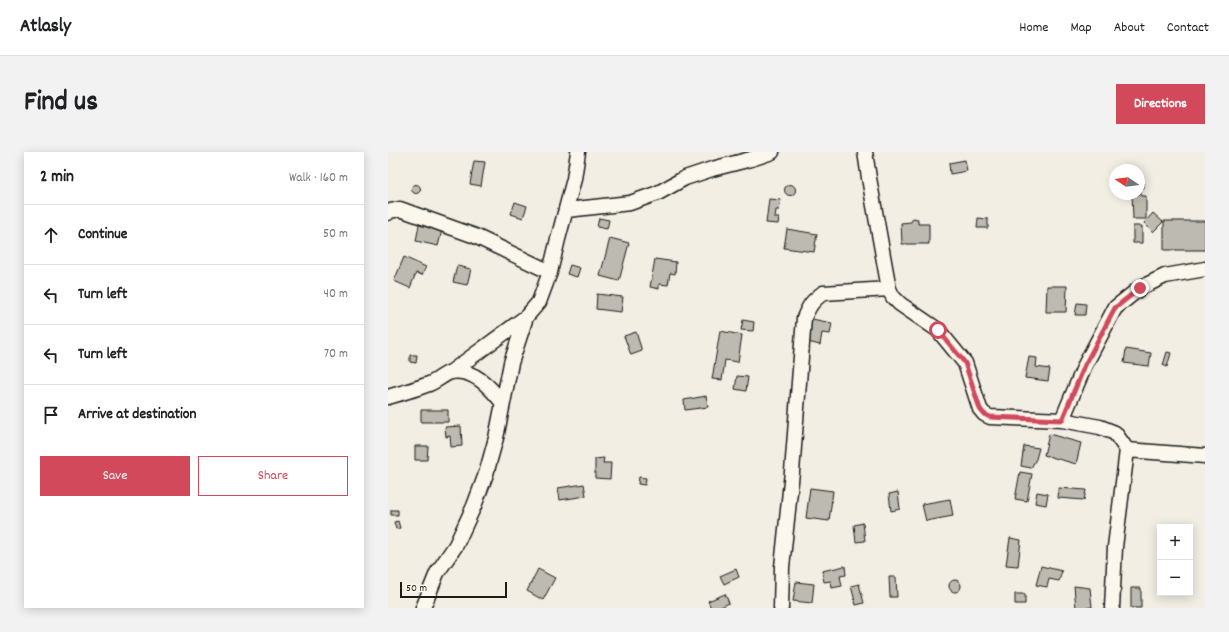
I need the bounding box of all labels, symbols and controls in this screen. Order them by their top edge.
text: Atlasly [20,14,71,41]
text: Home [1019,18,1048,38]
text: Map [1070,18,1092,38]
text: About [1114,18,1145,38]
text: Contact [1167,18,1209,38]
text: Find us [24,84,98,124]
button: Directions [1116,84,1205,124]
north arrow [1109,164,1145,200]
text: 2 min [40,166,74,190]
text: Walk · 160 m [289,169,348,188]
icon: ahead [40,224,62,246]
text: Continue [78,224,127,246]
text: 50 m [323,225,348,244]
route end [1131,279,1149,297]
icon: left [40,284,62,306]
text: Turn left [78,284,127,306]
text: 40 m [324,285,348,304]
route start [929,321,947,339]
icon: left [40,344,62,366]
text: Turn left [78,344,127,366]
text: 70 m [324,345,348,364]
icon: arrive [40,404,62,426]
text: Arrive at destination [78,404,196,426]
button: Save [40,456,190,496]
button: Share [198,456,348,496]
map controls [1157,524,1193,596]
button: + [1157,524,1193,560]
button: − [1157,560,1193,596]
scale bar [400,580,507,599]
text: 50 m [406,581,427,597]

